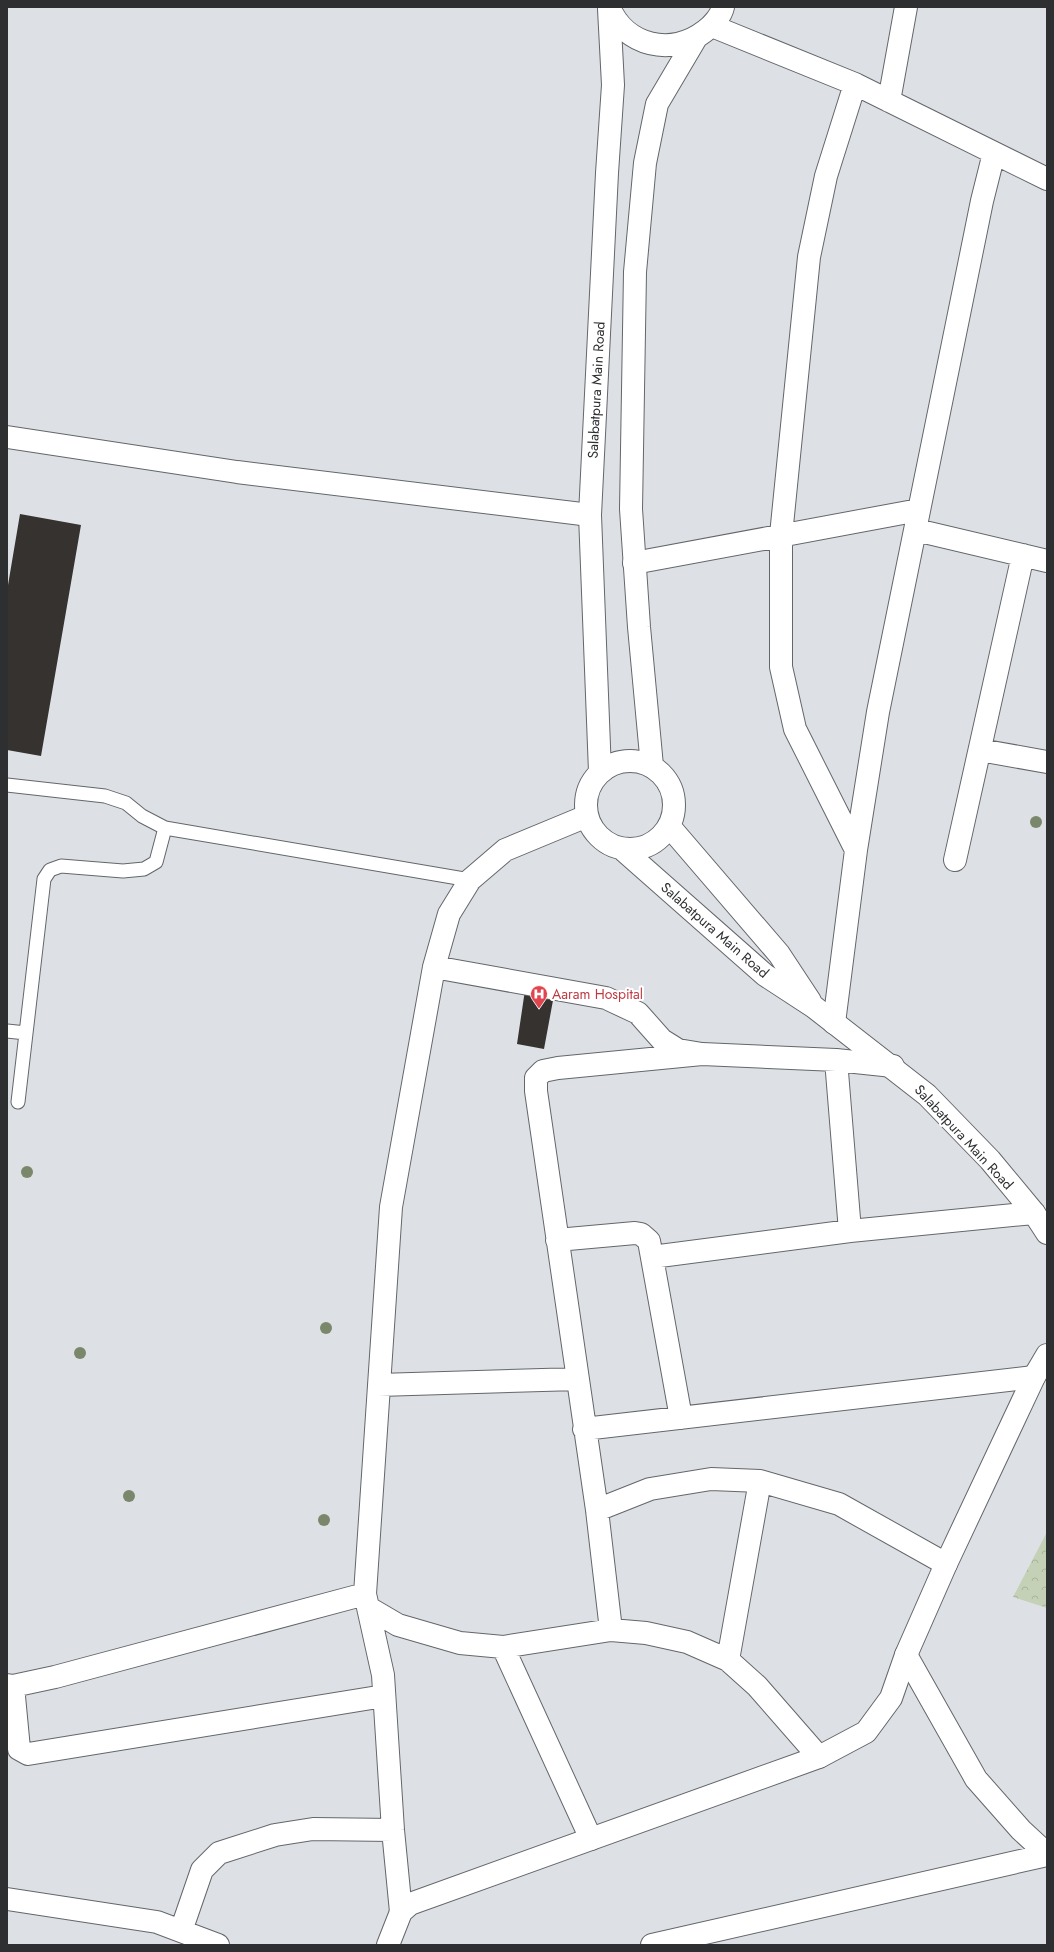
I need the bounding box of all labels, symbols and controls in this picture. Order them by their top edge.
street label: Salabatpura Main Road [582,321,610,459]
street label: Salabatpura Main Road [657,878,773,982]
hospital icon: Aaram Hospital [529,984,549,1009]
place label: Aaram Hospital [552,984,643,1004]
street label: Salabatpura Main Road [910,1080,1018,1194]

